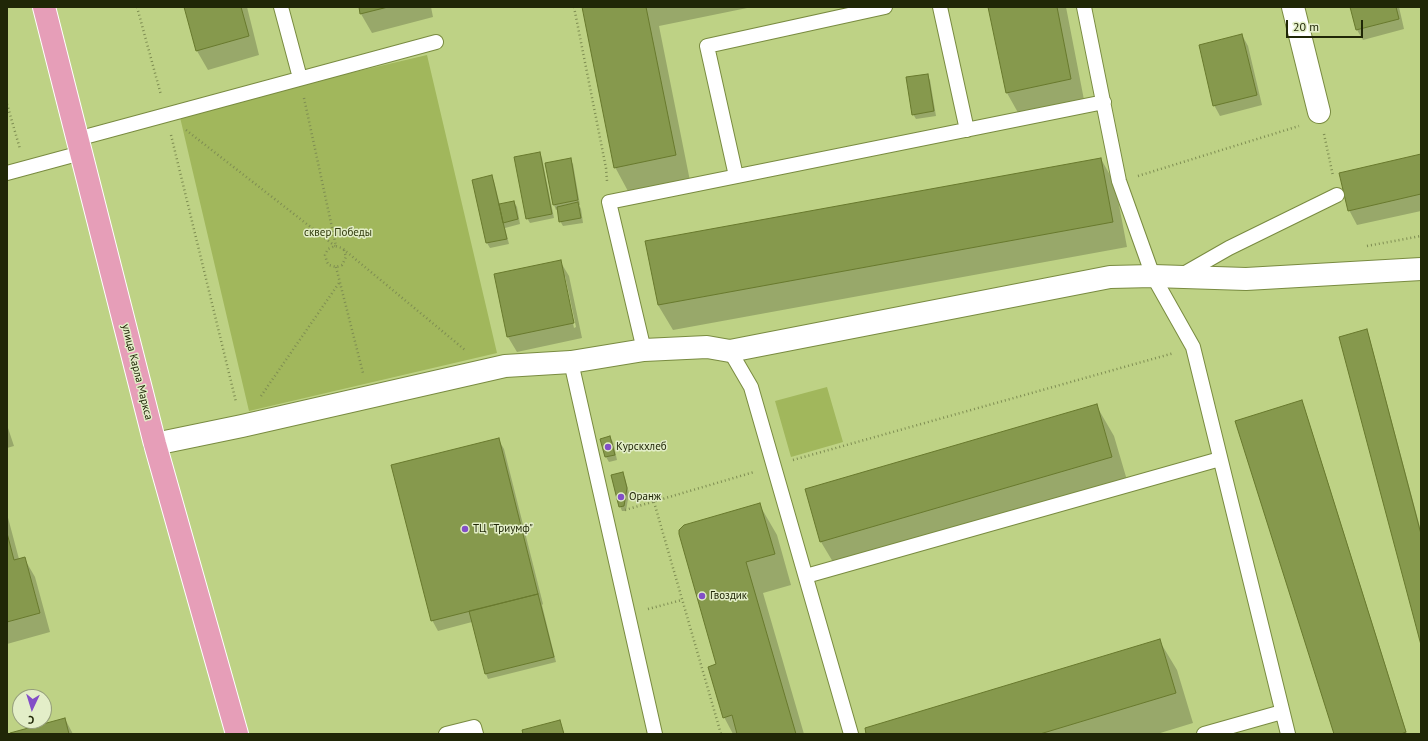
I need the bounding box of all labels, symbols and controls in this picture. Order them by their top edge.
scale bar [1288,12,1365,38]
text: 20 m [1293,19,1319,34]
park label: сквер Победы [304,226,372,240]
street label: улица Карла Маркса [119,323,155,421]
place label: Курскхлеб [616,440,667,454]
marker: Курскхлеб [603,442,613,452]
place label: Оранж [629,490,661,504]
marker: Оранж [616,492,626,502]
place label: ТЦ "Триумф" [473,522,533,536]
marker: ТЦ "Триумф" [460,524,470,534]
place label: Гвоздик [710,589,747,603]
marker: Гвоздик [697,591,707,601]
north arrow [12,689,52,729]
text: С [28,713,35,727]

